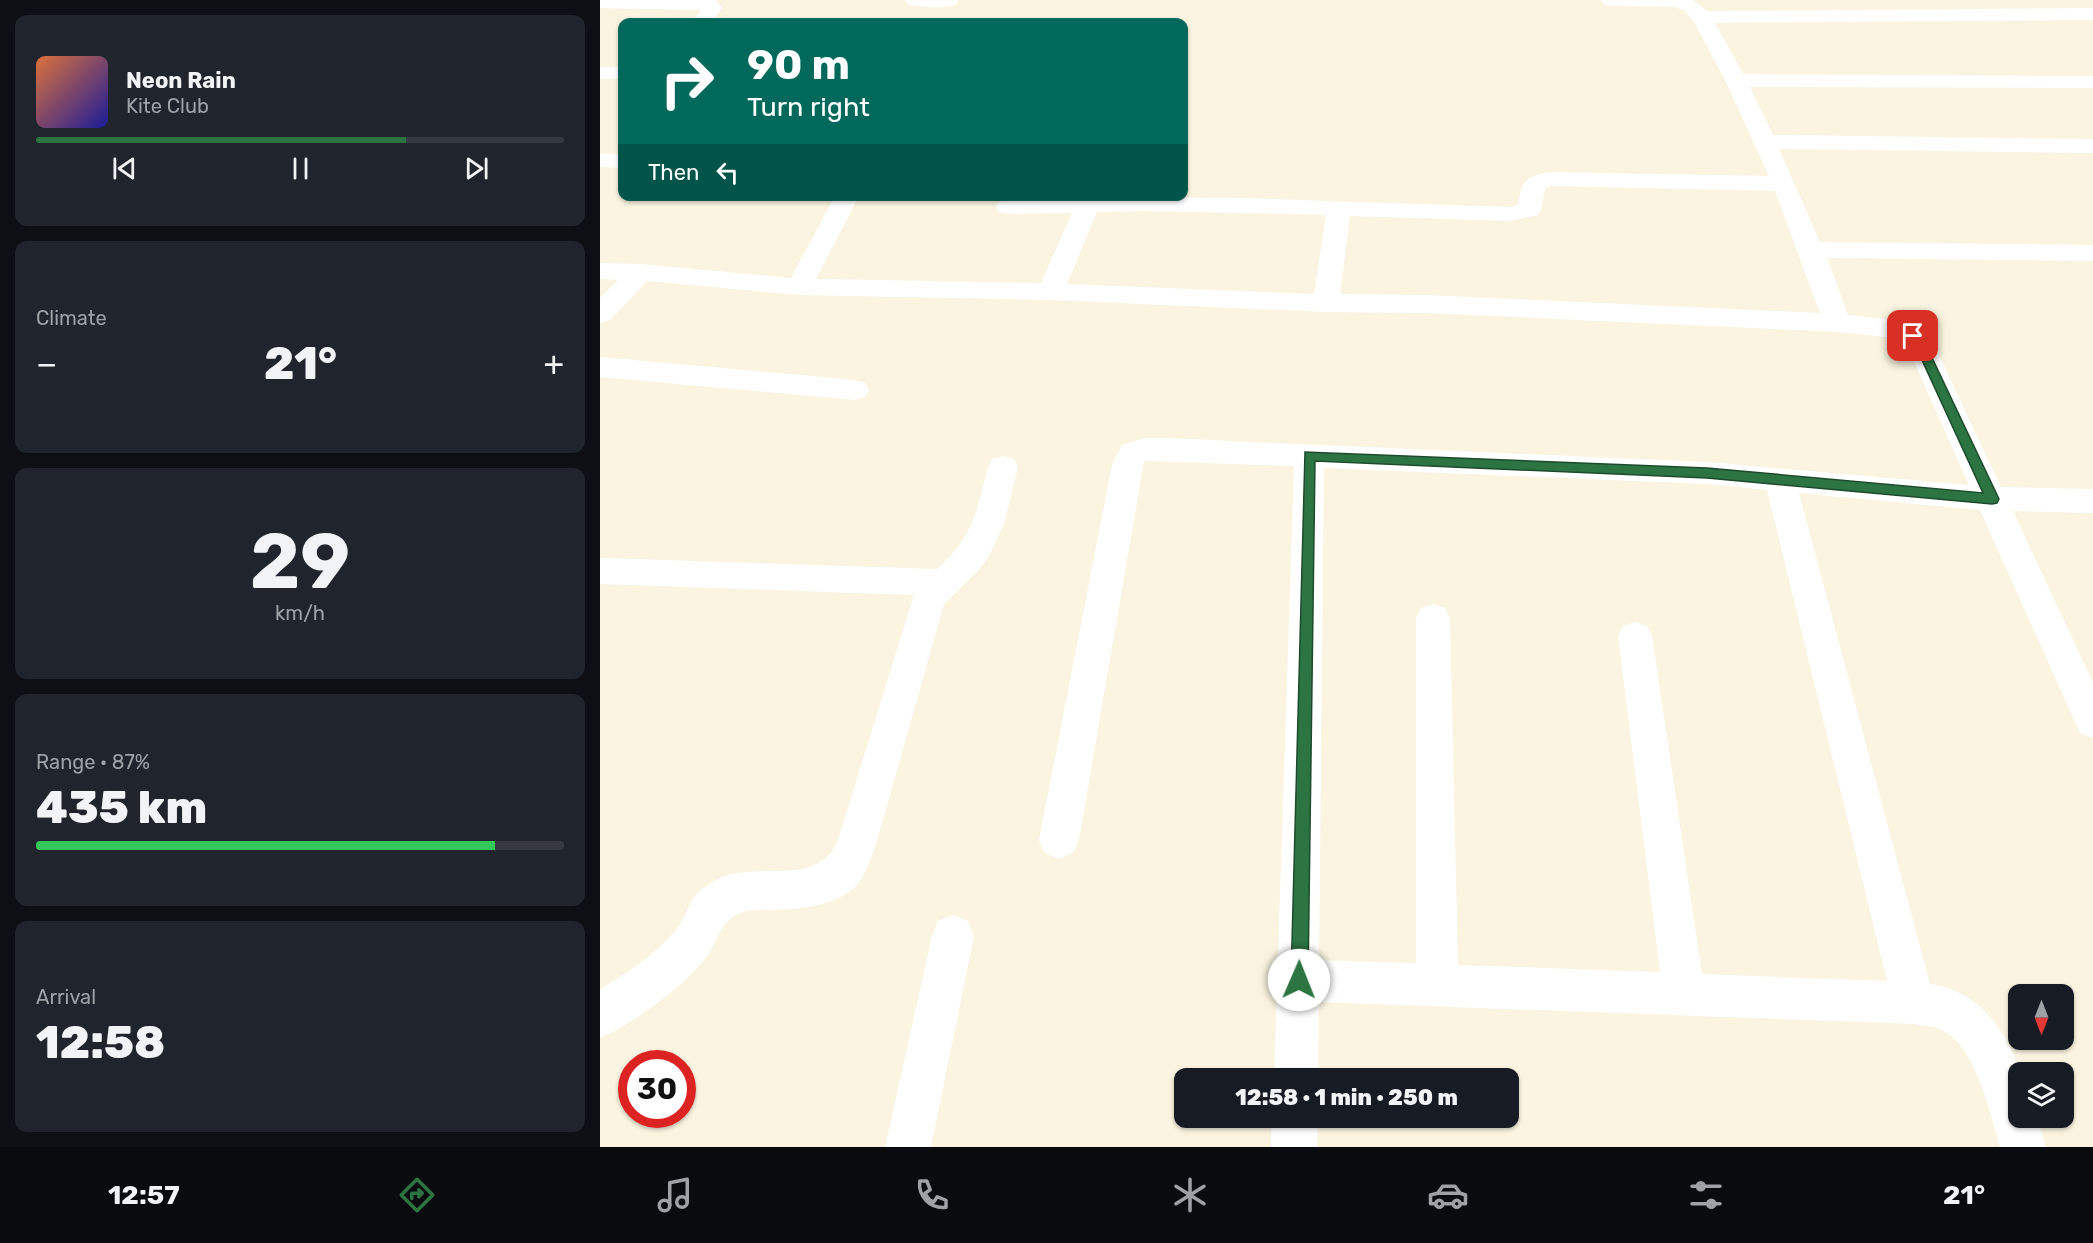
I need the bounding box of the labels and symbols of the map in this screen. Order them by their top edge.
pin [1887,310,1938,361]
position arrow [1267,948,1331,1012]
north arrow [2008,984,2074,1050]
speed limit sign: 30 [618,1050,696,1128]

